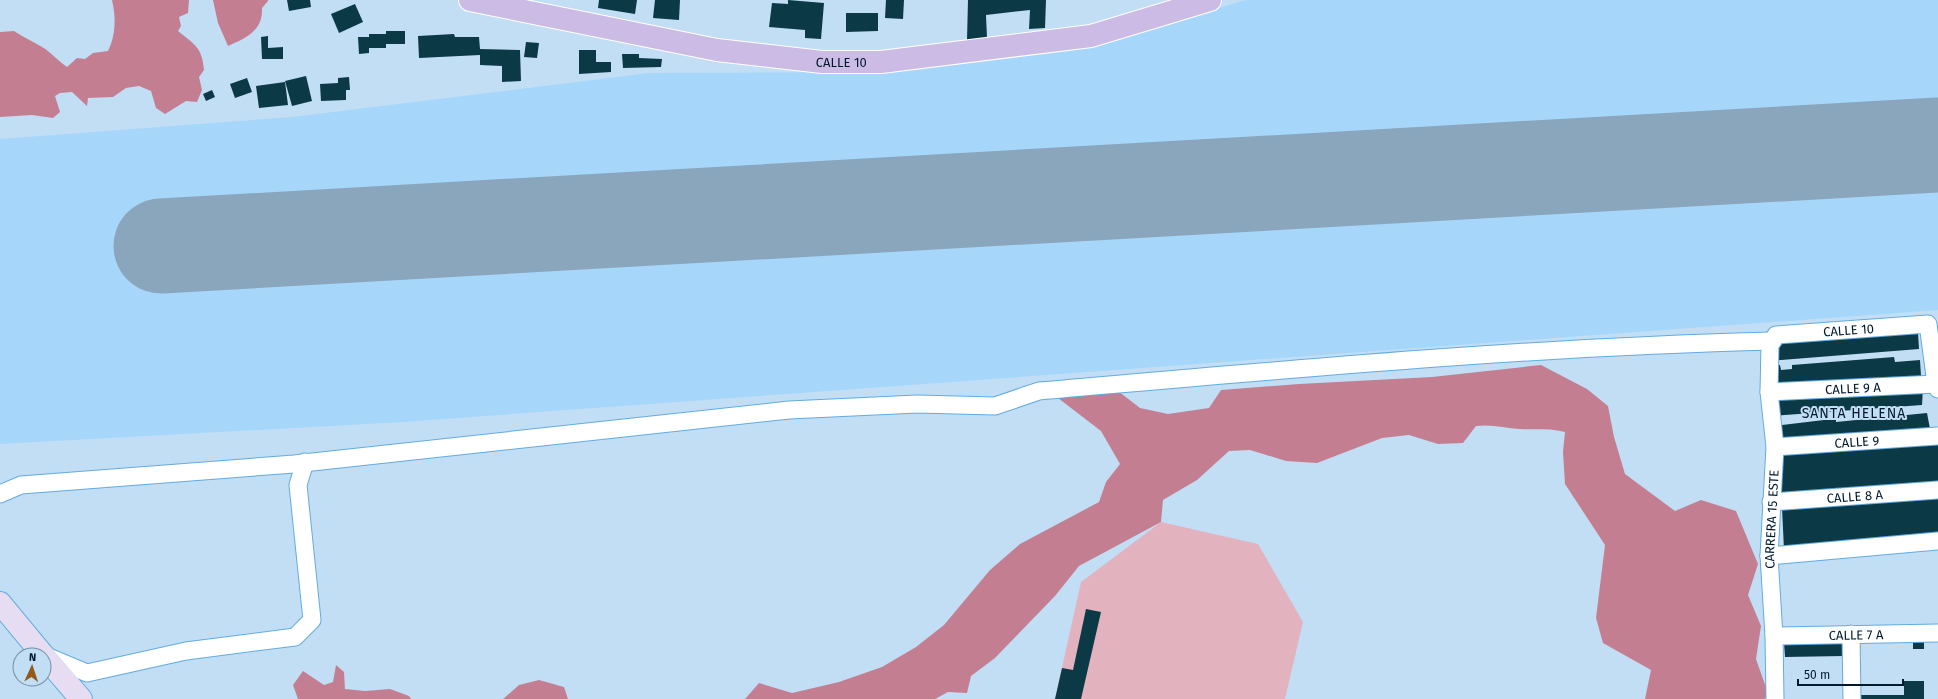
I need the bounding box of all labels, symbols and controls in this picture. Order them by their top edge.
street label: CALLE 10 [815,54,867,70]
street label: CALLE 10 [1822,320,1874,339]
street label: CALLE 9 A [1825,379,1882,397]
district label: SANTA HELENA [1802,405,1906,422]
street label: CALLE 9 [1834,432,1880,450]
street label: CARRERA 15 ESTE [1761,469,1781,569]
street label: CALLE 8 A [1826,486,1884,505]
street label: CALLE 7 A [1828,626,1884,643]
north arrow [12,647,52,687]
text: N [29,651,36,664]
scale bar [1798,661,1903,687]
text: 50 m [1804,668,1830,682]

